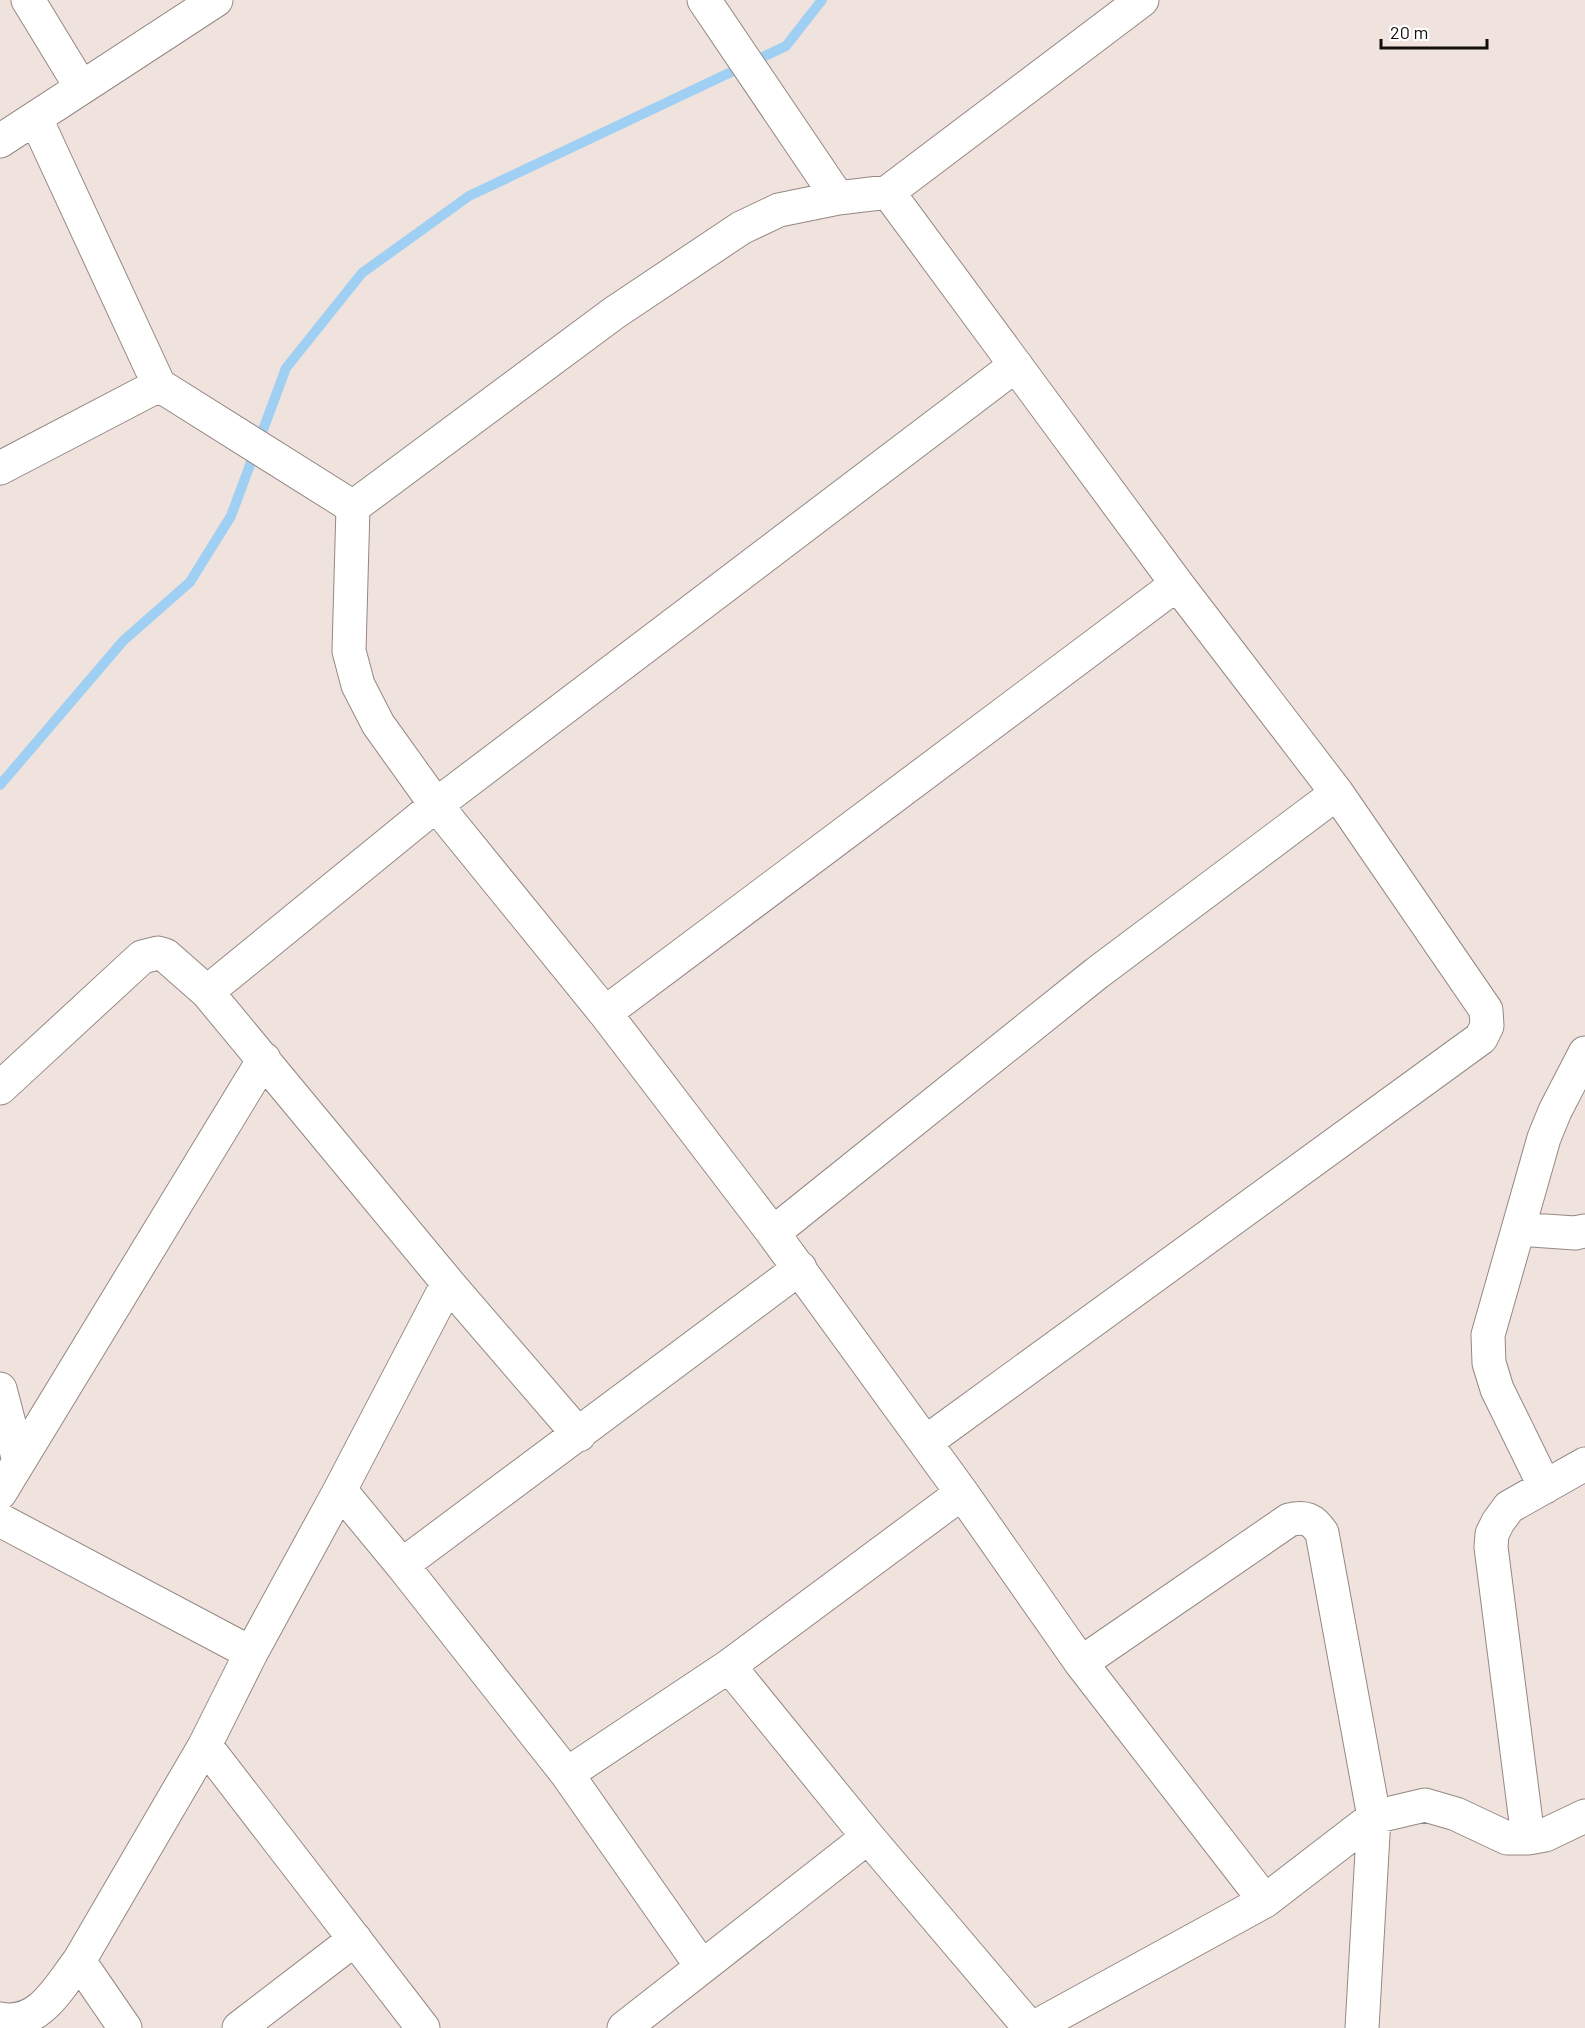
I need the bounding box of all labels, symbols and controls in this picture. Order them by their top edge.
scale bar [1381,12,1488,50]
text: 20 m [1390,21,1428,43]

